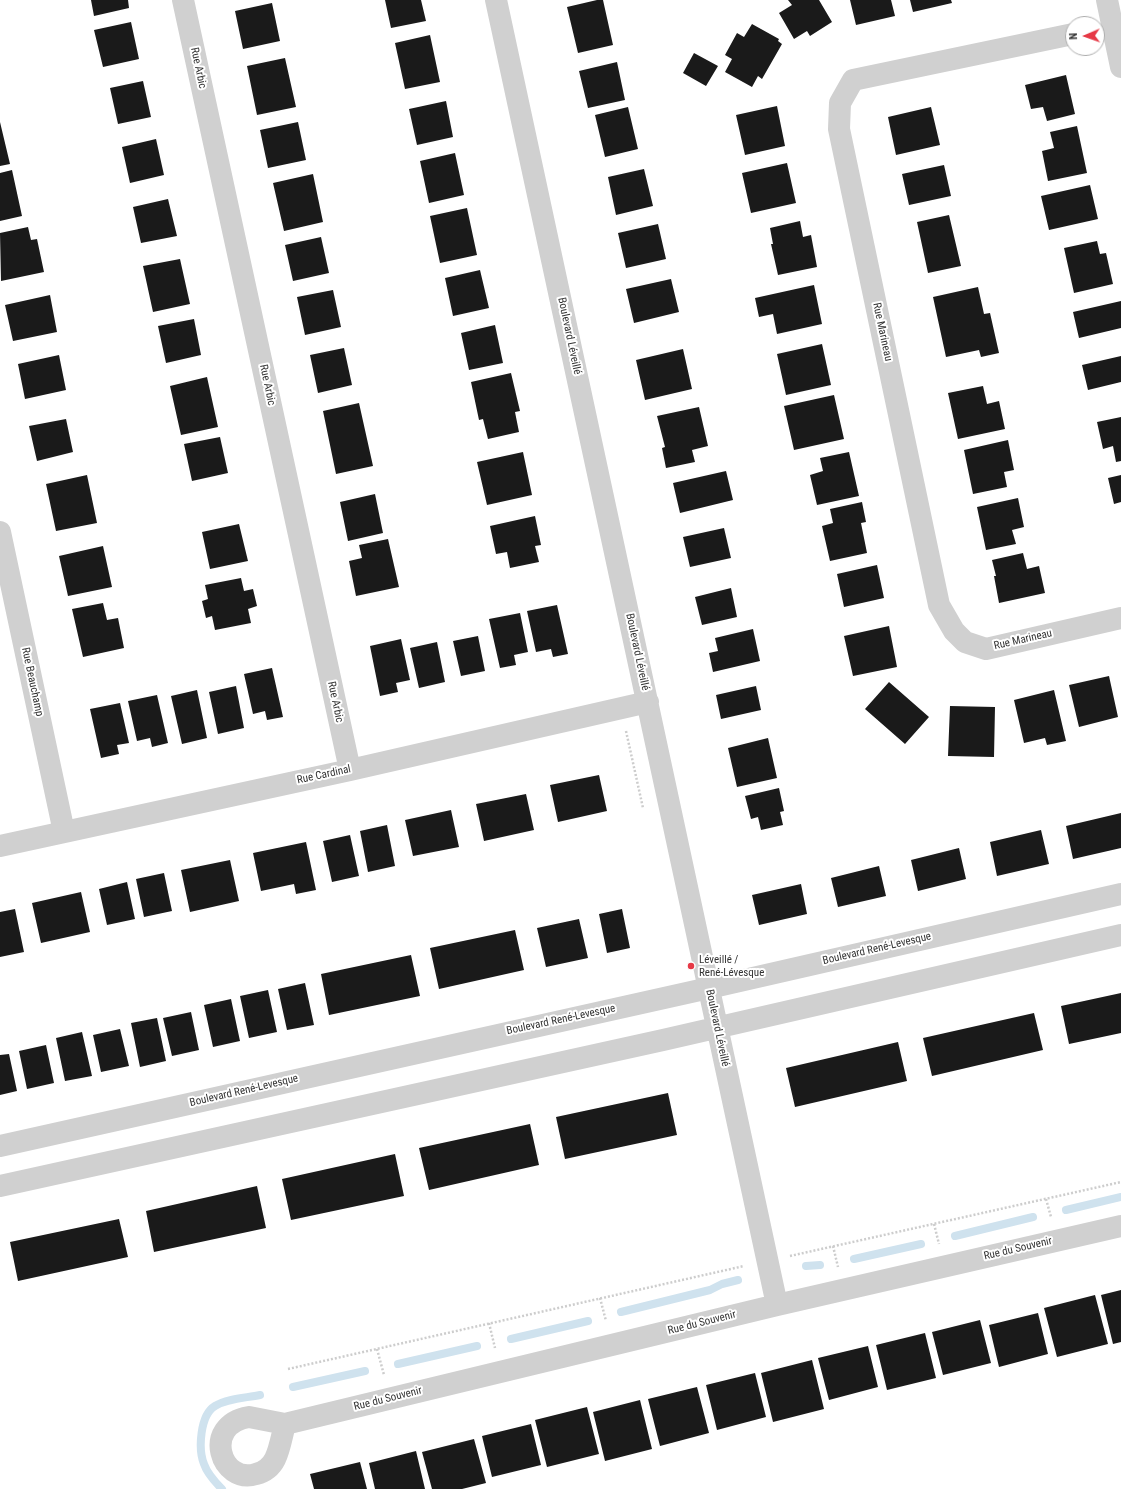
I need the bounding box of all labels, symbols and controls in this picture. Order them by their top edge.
north arrow [1065,16,1105,56]
text: N [1067,33,1080,40]
street label: Rue Arbic [187,46,209,90]
street label: Boulevard Léveillé [554,296,584,376]
street label: Rue Marineau [869,302,895,362]
street label: Rue Arbic [256,363,278,407]
street label: Boulevard Léveillé [622,612,652,692]
street label: Rue Marineau [993,627,1053,653]
street label: Rue Beauchamp [18,646,46,718]
street label: Rue Arbic [324,680,346,724]
street label: Rue Cardinal [296,763,352,787]
street label: Boulevard René-Levesque [821,930,933,968]
place label: Léveillé / René-Lévesque [699,953,764,979]
marker: Léveillé / René-Lévesque [686,961,696,971]
street label: Boulevard Léveillé [702,988,732,1068]
street label: Boulevard René-Levesque [505,1002,617,1038]
street label: Boulevard René-Levesque [188,1072,300,1110]
street label: Rue du Souvenir [983,1235,1053,1263]
street label: Rue du Souvenir [667,1308,737,1338]
street label: Rue du Souvenir [353,1384,423,1414]

